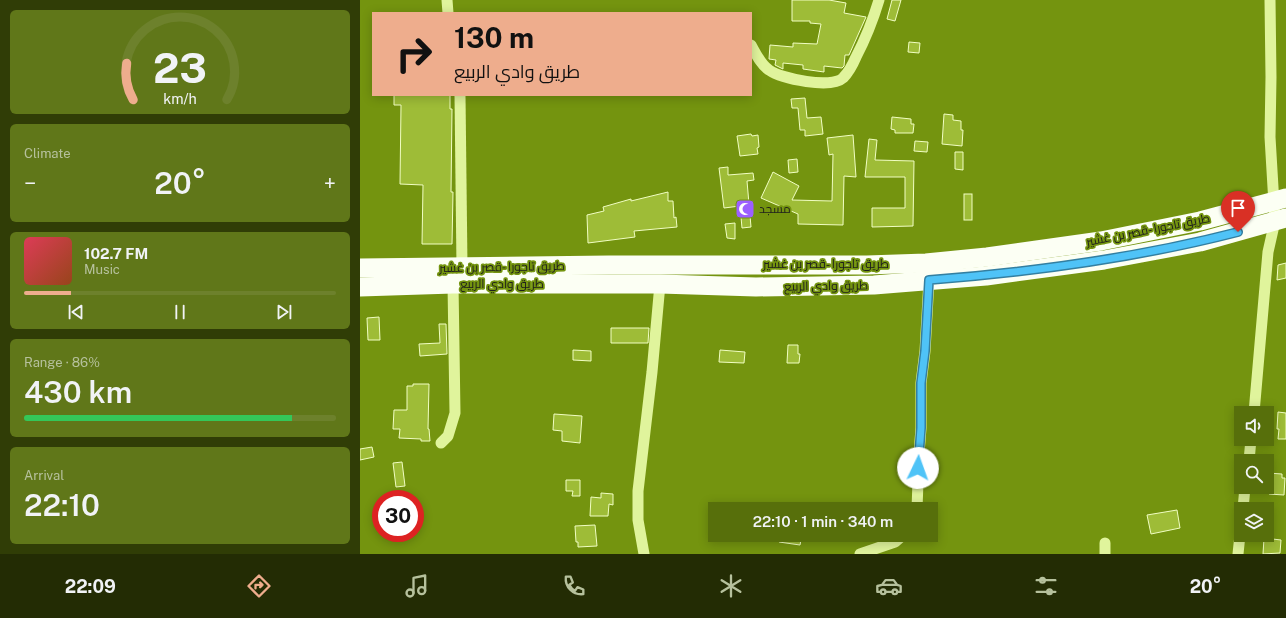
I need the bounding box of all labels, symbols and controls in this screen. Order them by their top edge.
text: 130 m [454,21,534,54]
icon: right [388,28,440,80]
text: 23 [153,43,207,92]
text: طريق وادي الربيع [454,61,580,82]
text: km/h [163,90,197,107]
text: Climate [24,146,71,161]
text: 20° [154,165,206,201]
text: − [24,170,36,196]
text: + [324,170,336,196]
pin [1221,191,1255,232]
icon: arrive [1227,197,1249,219]
mosque icon: مسجد [734,198,756,220]
place label: مسجد [759,202,791,216]
street label: طريق تاجورا -قصر بن غشير [1084,211,1211,249]
text: 102.7 FM [84,245,148,262]
street label: طريق تاجورا -قصر بن غشير [762,257,889,271]
street label: طريق تاجورا -قصر بن غشير [438,259,565,275]
text: Music [84,262,120,277]
street label: طريق وادي الربيع [460,277,544,294]
street label: طريق وادي الربيع [784,278,868,297]
icon: previous [65,301,87,323]
icon: pause [169,301,191,323]
icon: next [273,301,295,323]
text: Range · 86% [24,355,100,370]
text: 430 km [24,374,132,410]
map controls [1234,406,1274,542]
button: sound [1234,406,1274,446]
position arrow [897,447,939,489]
button: search [1234,454,1274,494]
text: Arrival [24,468,64,483]
text: 22:10 [24,487,100,523]
speed limit sign: 30 [372,490,424,542]
button: layers [1234,502,1274,542]
text: 22:10 · 1 min · 340 m [753,513,893,530]
icon: directions [245,572,273,600]
icon: music [403,572,431,600]
icon: phone [560,572,588,600]
icon: climate [717,572,745,600]
icon: car [875,572,903,600]
icon: filters [1032,572,1060,600]
text: 22:09 [65,576,116,597]
text: 20° [1190,576,1221,597]

